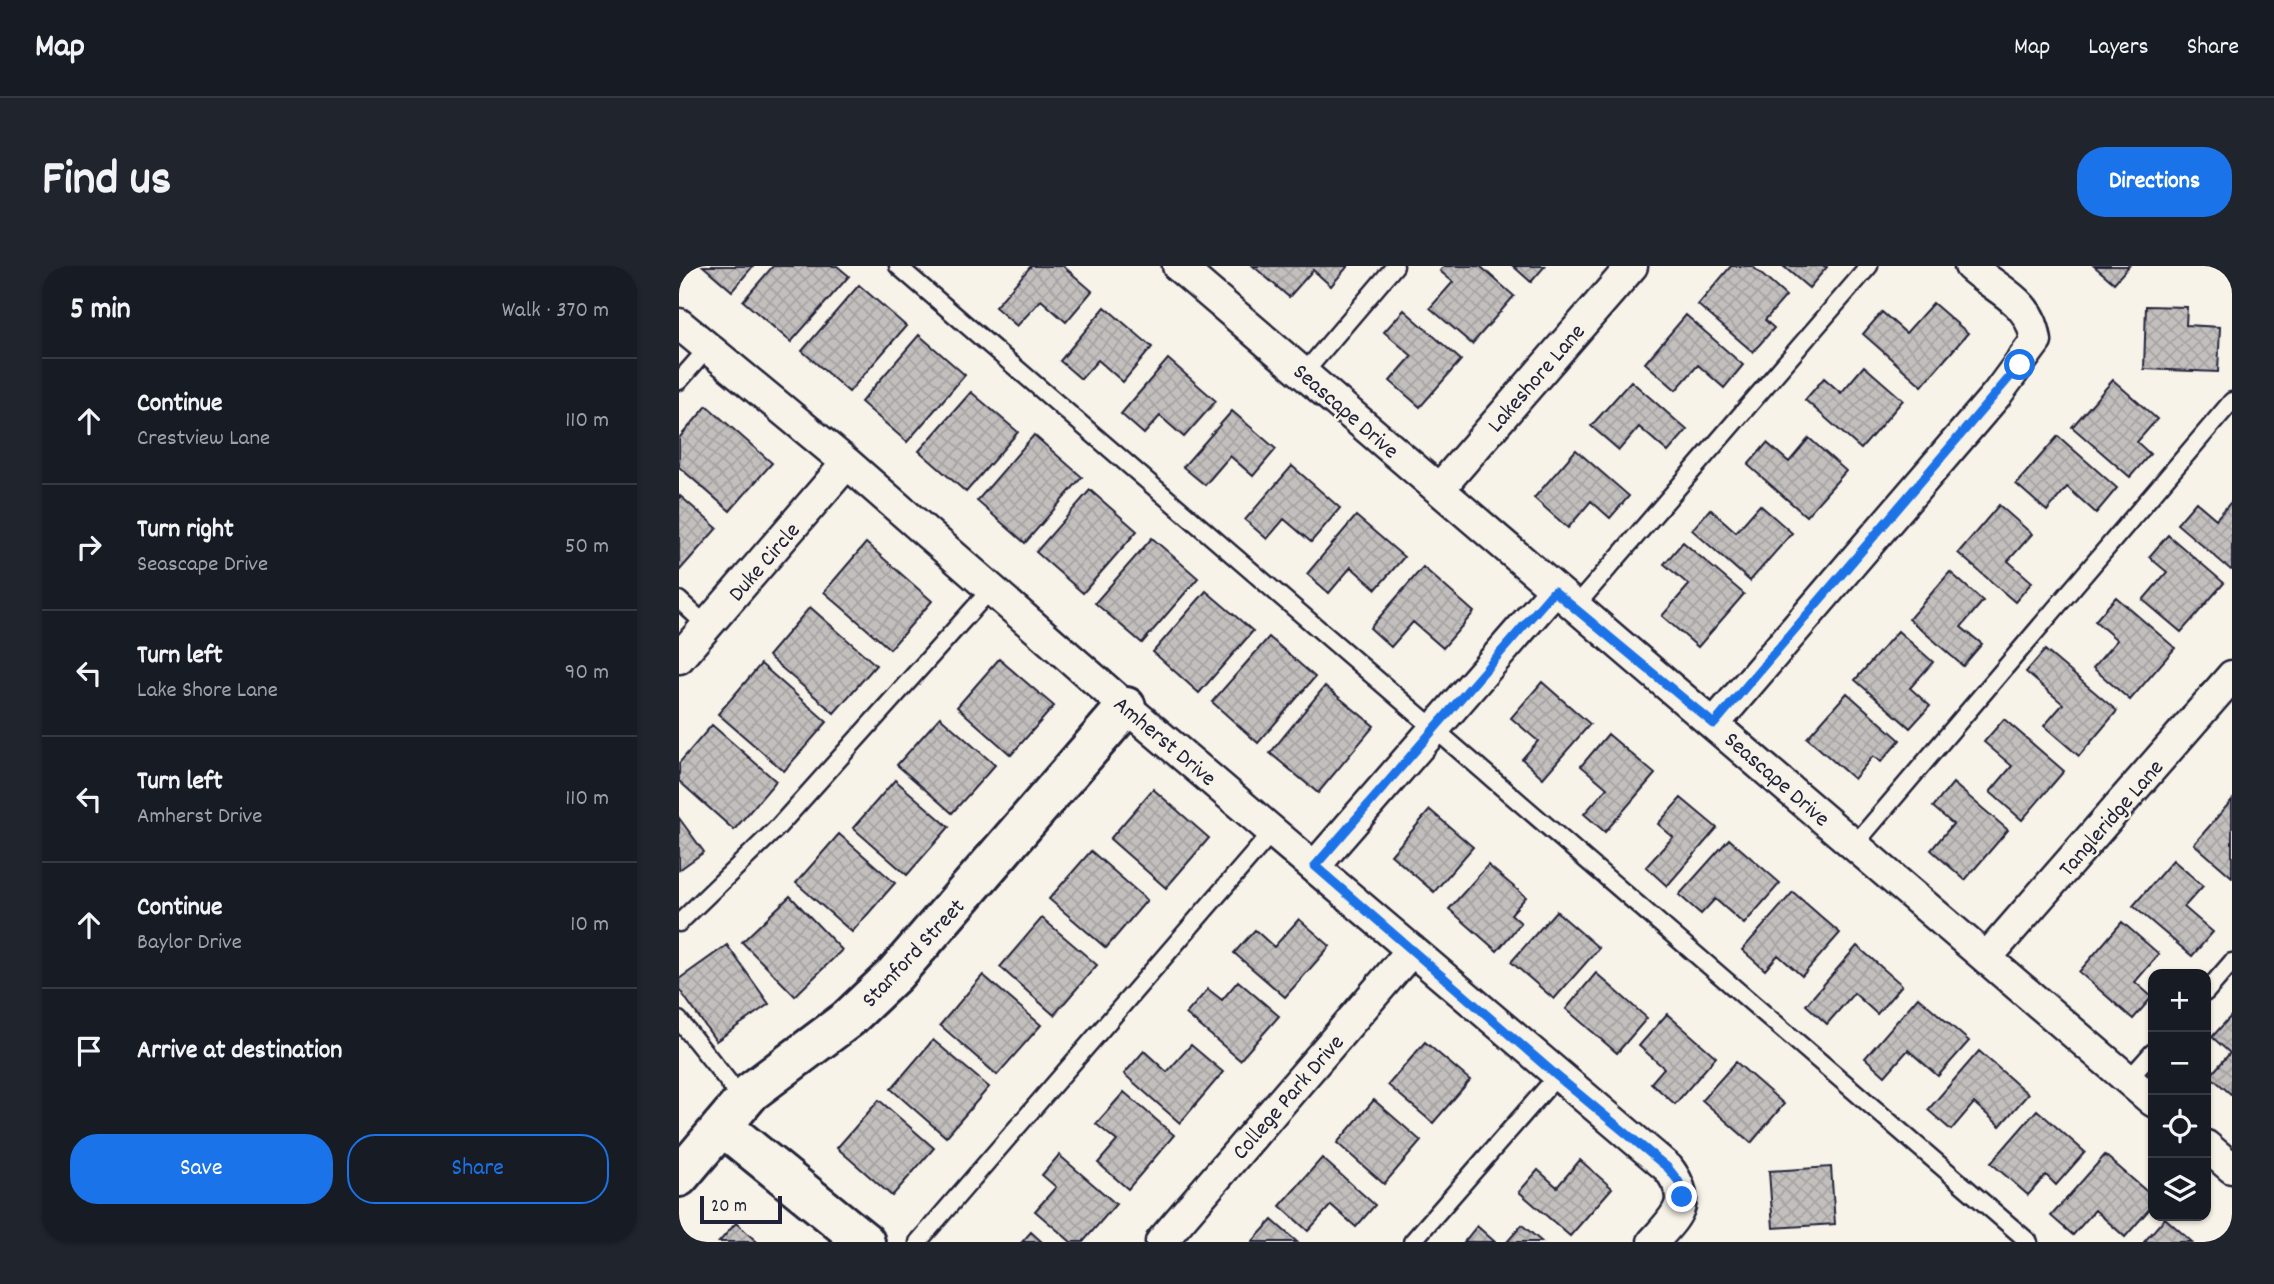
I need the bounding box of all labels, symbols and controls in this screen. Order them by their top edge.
text: Map [35,25,85,72]
text: Map [2014,31,2050,65]
text: Layers [2088,31,2149,65]
text: Share [2187,31,2239,65]
text: Find us [42,147,171,217]
button: Directions [2077,147,2232,217]
text: 5 min [70,290,131,333]
text: Walk · 370 m [502,295,609,328]
street label: Lakeshore Lane [1481,318,1594,441]
route start [2004,349,2035,380]
street label: Seascape Drive [1284,357,1405,468]
text: Continue [137,386,222,423]
icon: ahead [70,402,108,440]
text: 110 m [565,405,609,438]
text: Crestview Lane [137,423,270,456]
text: Turn right [137,512,234,549]
street label: Duke Circle [722,516,809,610]
icon: right [70,528,108,566]
text: 50 m [565,531,609,564]
text: Seascape Drive [137,549,268,582]
text: Turn left [137,638,223,675]
icon: left [70,654,108,692]
text: 90 m [565,657,609,690]
text: Lake Shore Lane [137,675,278,708]
street label: Amherst Drive [1105,690,1222,796]
street label: Seascape Drive [1715,725,1836,836]
street label: Tangleridge Lane [2052,753,2173,885]
text: Turn left [137,764,223,801]
icon: left [70,780,108,818]
text: 110 m [565,783,609,816]
text: Amherst Drive [137,801,262,834]
text: Continue [137,890,222,927]
street label: Stanford Street [855,892,974,1016]
icon: ahead [70,906,108,944]
text: 10 m [570,909,609,942]
text: Baylor Drive [137,927,242,960]
map controls [2148,969,2211,1221]
button: + [2148,969,2211,1032]
street label: College Park Drive [1226,1028,1354,1168]
icon: arrive [70,1032,108,1070]
button: − [2148,1032,2211,1095]
text: Arrive at destination [137,1033,342,1070]
button: locate [2148,1095,2211,1158]
button: Save [70,1134,333,1204]
button: Share [347,1134,609,1204]
button: layers [2148,1158,2211,1221]
route end [1666,1181,1697,1212]
scale bar [700,1193,782,1225]
text: 20 m [711,1194,747,1221]

